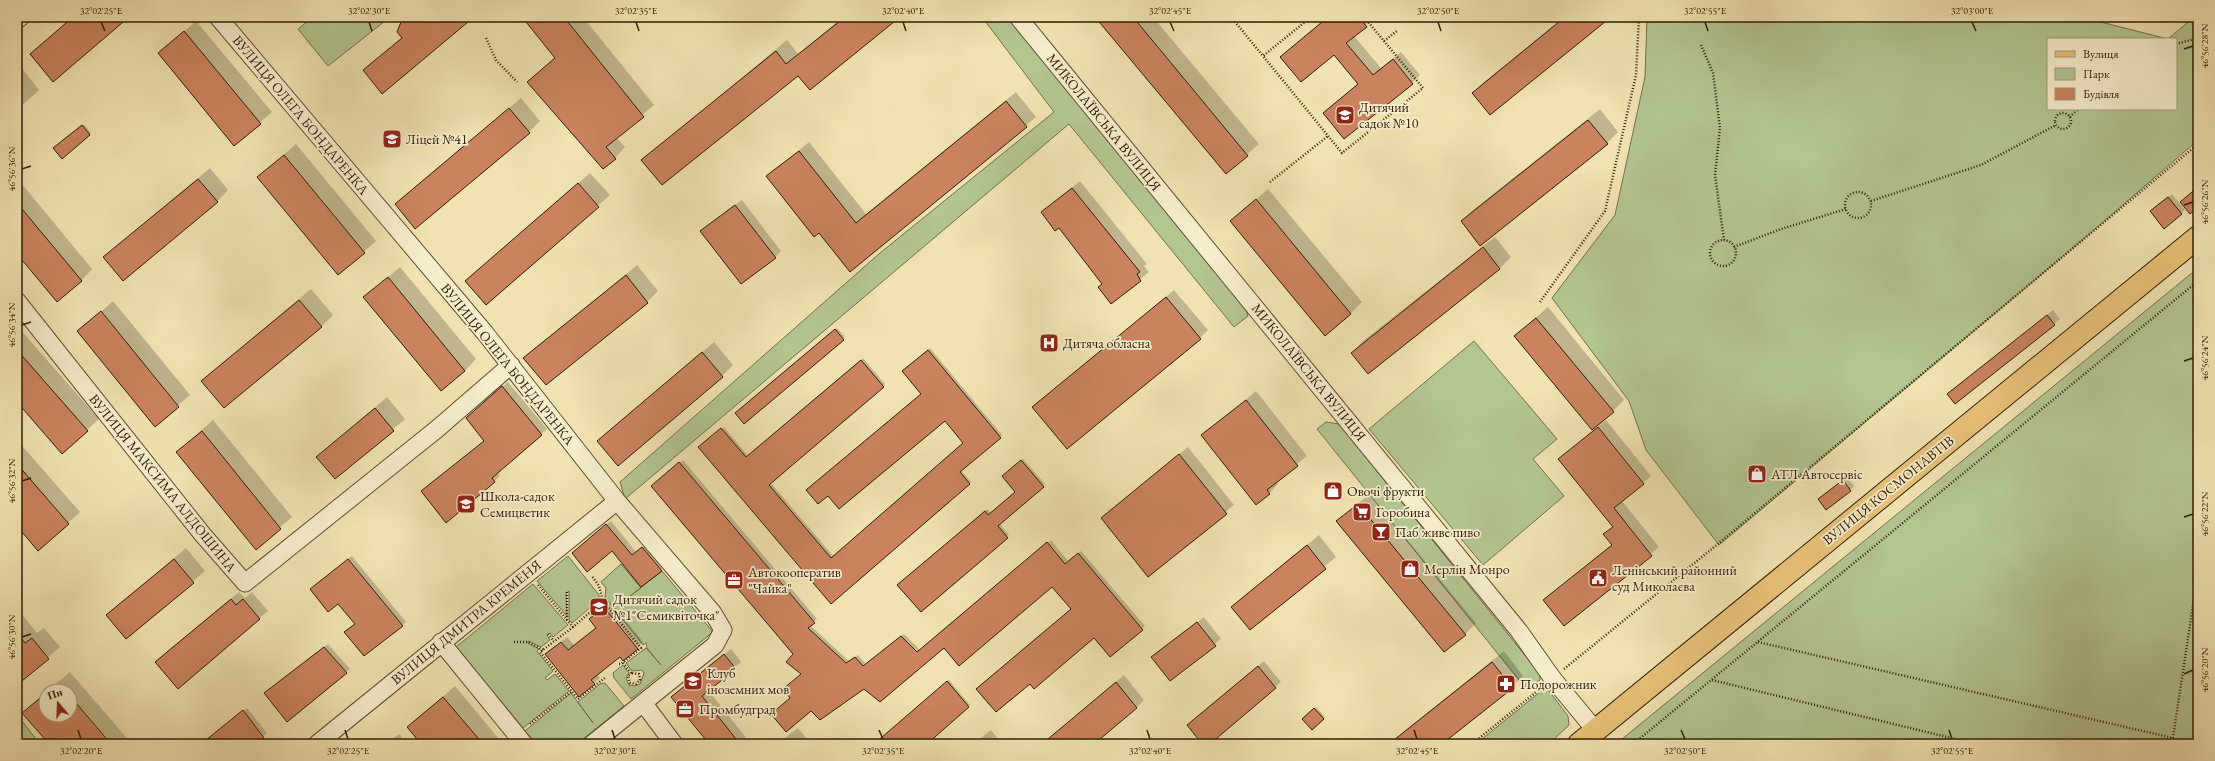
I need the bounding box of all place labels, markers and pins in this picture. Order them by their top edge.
place label: Дитячий садок №10 [1359,98,1419,132]
school or university icon: Дитячий садок №10 [1334,104,1356,126]
school or university icon: Ліцей №41 [381,128,403,150]
place label: Ліцей №41 [406,130,468,148]
hospital icon: Дитяча обласна [1038,332,1060,354]
place label: Дитяча обласна [1063,334,1151,352]
shop icon: АТЛ Автосервіс [1746,463,1768,485]
place label: АТЛ Автосервіс [1770,465,1863,483]
shop icon: Овочі фрукти [1322,480,1344,502]
place label: Овочі фрукти [1347,482,1425,500]
place label: Школа-садок Семицветик [480,487,555,521]
school or university icon: Школа-садок Семицветик [455,493,477,515]
supermarket icon: Горобина [1351,501,1373,523]
place label: Горобина [1376,503,1430,521]
bar icon: Паб живе пиво [1370,521,1392,543]
place label: Паб живе пиво [1395,523,1480,541]
shop icon: Мерлін Монро [1399,558,1421,580]
place label: Мерлін Монро [1424,560,1510,578]
place label: Ленінський районний суд Миколаєва [1612,561,1738,595]
place label: Автокооператив "Чайка" [747,563,841,597]
public building icon: Ленінський районний суд Миколаєва [1587,567,1609,589]
office icon: Автокооператив "Чайка" [723,569,745,591]
place label: Дитячий садок №1"Семиквіточка" [613,590,720,624]
school or university icon: Дитячий садок №1"Семиквіточка" [588,596,610,618]
place label: Клуб іноземних мов [707,664,789,698]
school or university icon: Клуб іноземних мов [682,670,704,692]
pharmacy icon: Подорожник [1495,673,1517,695]
place label: Подорожник [1520,675,1597,693]
office icon: Промбудград [674,698,696,720]
place label: Промбудград [699,700,776,718]

